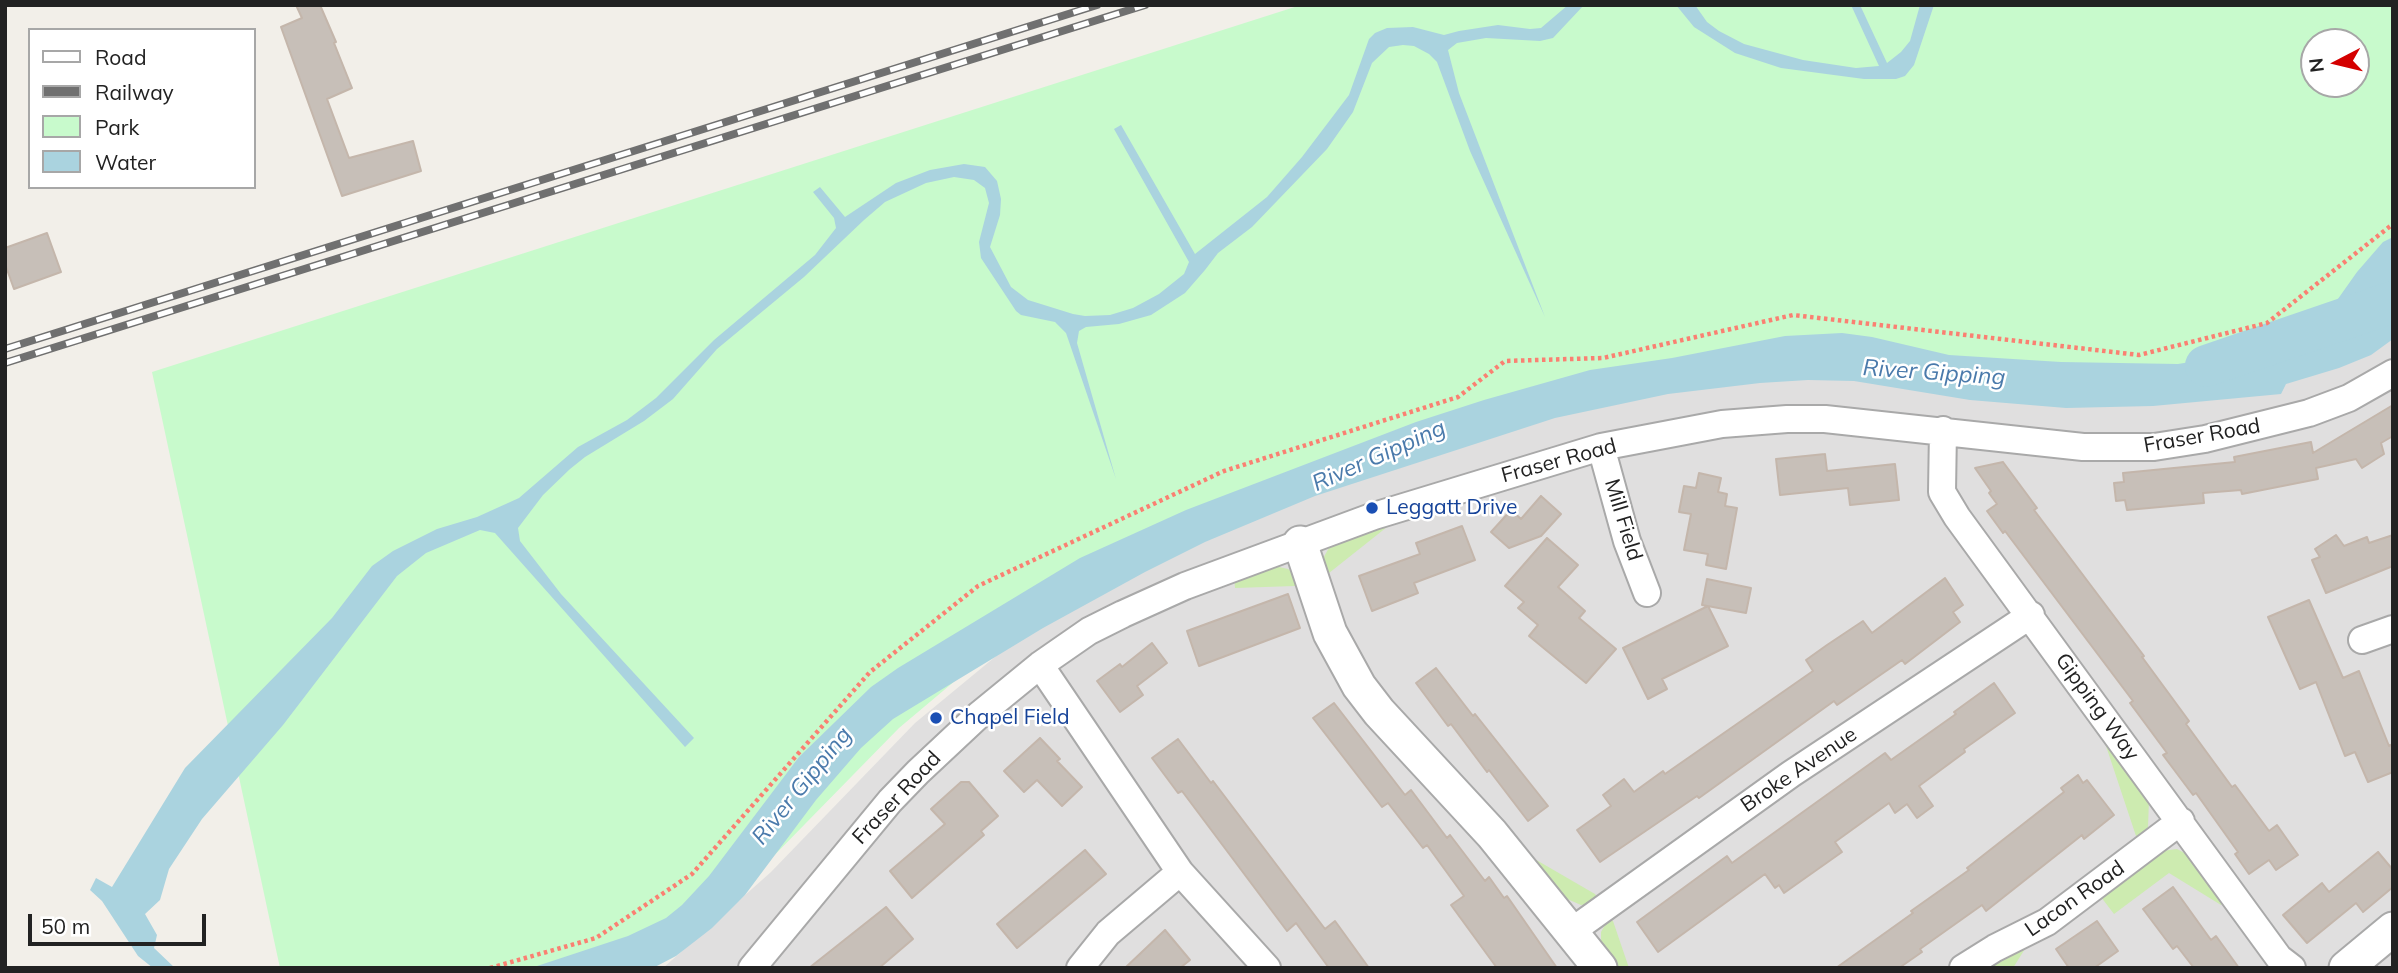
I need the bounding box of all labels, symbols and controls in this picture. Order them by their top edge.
legend [28,28,256,189]
north arrow [2300,28,2370,98]
text: Road [95,44,146,70]
text: N [2303,57,2329,74]
text: Railway [95,79,174,105]
text: Park [95,114,139,140]
text: Water [95,149,156,175]
water label: River Gipping [1862,354,2006,392]
street label: Fraser Road [2142,413,2262,459]
water label: River Gipping [1308,414,1450,498]
street label: Fraser Road [1499,434,1619,488]
street label: Mill Field [1599,476,1647,564]
place label: Leggatt Drive [1386,495,1517,521]
marker: Leggatt Drive [1364,500,1380,516]
street label: Gipping Way [2050,648,2144,766]
place label: Chapel Field [950,705,1070,731]
marker: Chapel Field [928,710,944,726]
water label: River Gipping [746,722,858,850]
street label: Broke Avenue [1736,722,1862,818]
street label: Fraser Road [848,746,946,850]
street label: Lacon Road [2020,856,2130,942]
scale bar [32,900,210,944]
text: 50 m [41,913,90,939]

